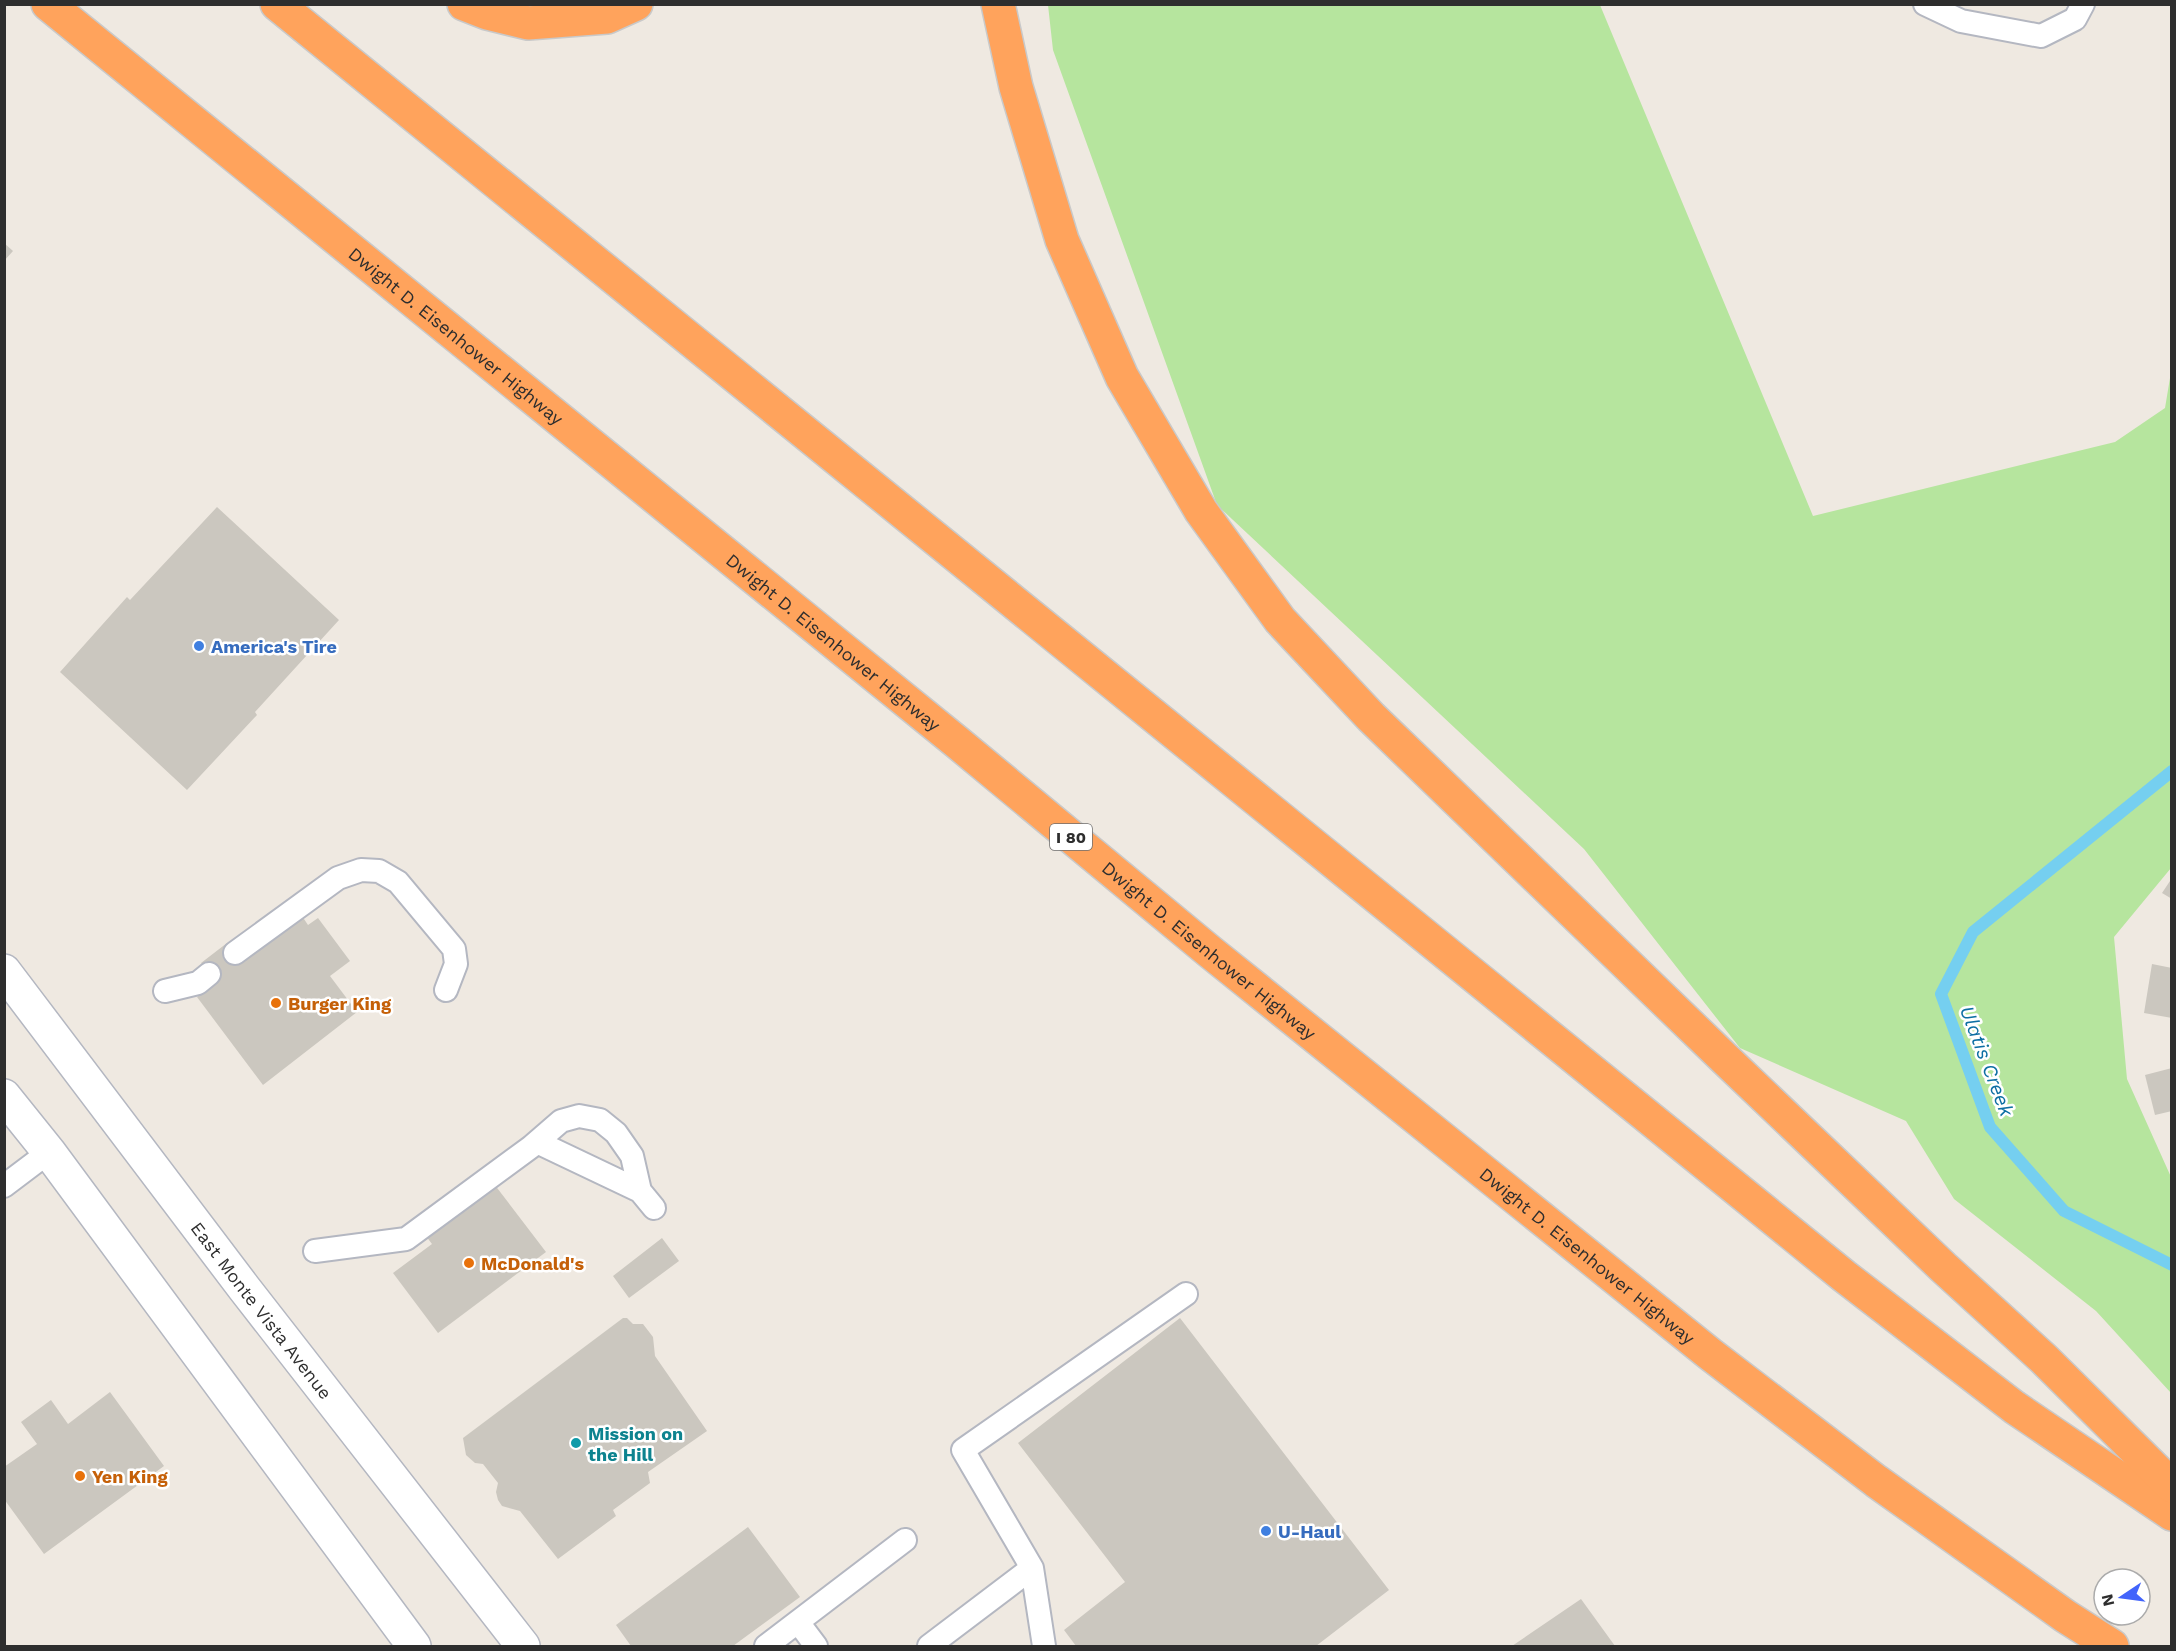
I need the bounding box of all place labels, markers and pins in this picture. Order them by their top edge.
place label: America's Tire [211,636,337,657]
marker: America's Tire [192,639,206,653]
place label: Burger King [288,993,392,1014]
marker: Burger King [269,996,283,1010]
place label: McDonald's [481,1253,584,1274]
marker: McDonald's [462,1256,476,1270]
place label: Mission on the Hill [588,1423,683,1465]
marker: Mission on the Hill [569,1436,583,1450]
place label: Yen King [92,1466,168,1487]
marker: Yen King [73,1469,87,1483]
place label: U-Haul [1278,1521,1341,1542]
marker: U-Haul [1259,1524,1273,1538]

